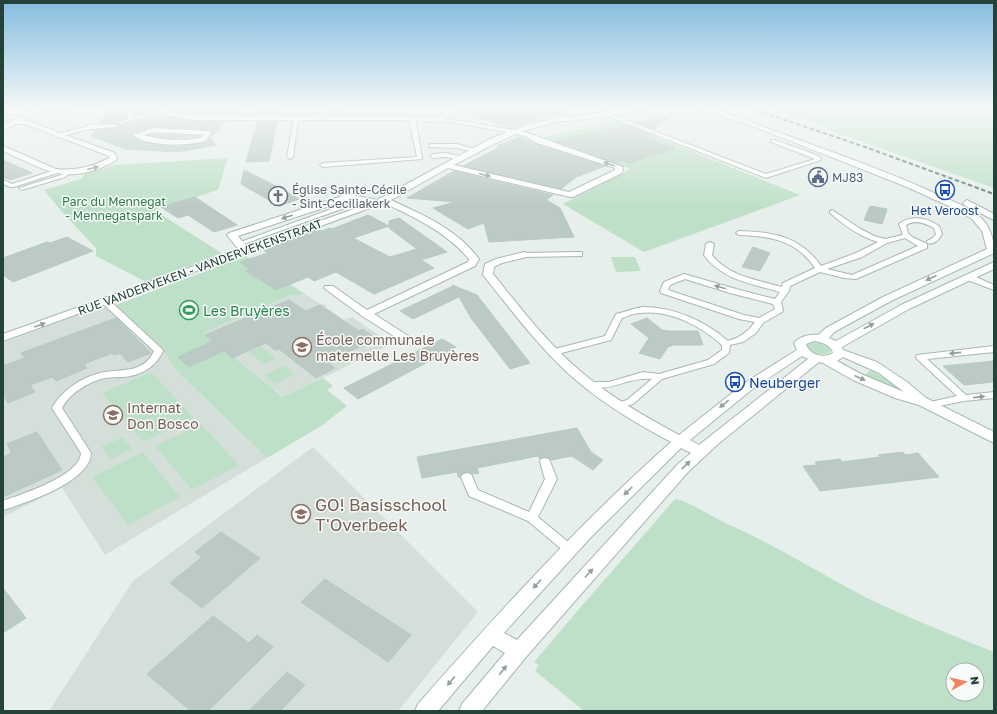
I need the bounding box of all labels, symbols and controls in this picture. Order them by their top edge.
one-way arrow [602,161,614,167]
one-way arrow [86,165,99,171]
public building icon: MJ83 [807,166,829,188]
place label: MJ83 [832,170,863,185]
one-way arrow [479,172,491,178]
bus stop icon: Het Veroost [934,179,956,201]
place label: Église Sainte-Cécile - Sint-Ceciliakerk [292,182,407,211]
church icon: Église Sainte-Cécile - Sint-Ceciliakerk [267,185,289,207]
park label: Parc du Mennegat - Mennegatspark [62,194,166,223]
place label: Het Veroost [911,203,979,218]
one-way arrow [280,214,292,220]
street label: RUE VANDERVEKEN - VANDERVEKENSTRAAT [76,215,325,318]
one-way arrow [925,275,937,281]
one-way arrow [714,284,726,290]
sports icon: Les Bruyères [178,299,200,321]
place label: Les Bruyères [203,302,290,319]
one-way arrow [34,321,46,327]
one-way arrow [863,323,875,330]
place label: École communale maternelle Les Bruyères [316,331,479,364]
school or university icon: École communale maternelle Les Bruyères [291,336,313,358]
one-way arrow [949,350,961,357]
bus stop icon: Neuberger [724,371,746,393]
place label: Neuberger [749,374,821,391]
one-way arrow [854,375,865,381]
one-way arrow [973,393,985,400]
place label: Internat Don Bosco [127,399,199,432]
one-way arrow [719,400,730,409]
school or university icon: Internat Don Bosco [102,404,124,426]
one-way arrow [681,460,691,470]
one-way arrow [623,486,632,496]
place label: GO! Basisschool T'Overbeek [315,494,447,535]
school or university icon: GO! Basisschool T'Overbeek [290,503,312,525]
one-way arrow [584,567,593,578]
one-way arrow [532,579,542,589]
north arrow [945,662,985,702]
one-way arrow [498,665,507,675]
text: N [968,675,982,686]
one-way arrow [446,676,455,687]

